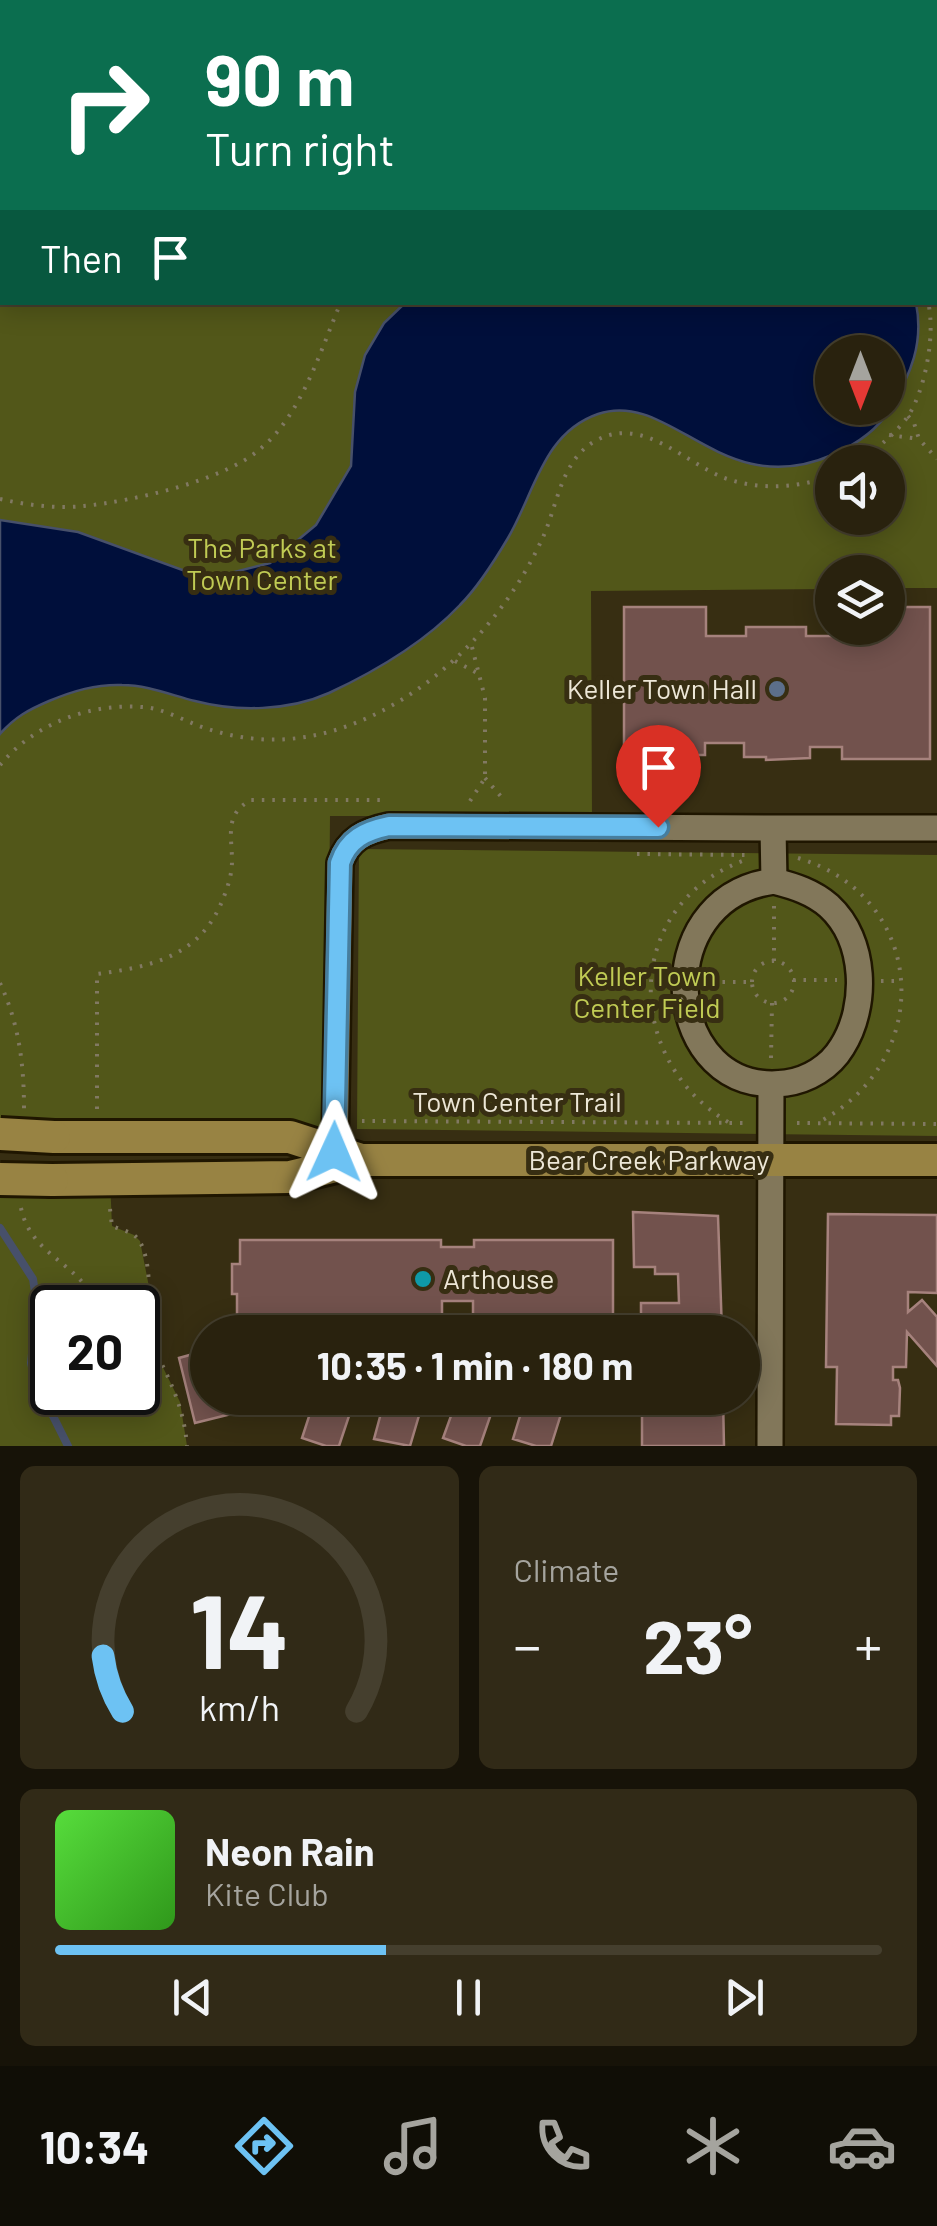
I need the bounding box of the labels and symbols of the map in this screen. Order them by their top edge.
north arrow [815,335,905,425]
park label: The Parks at Town Center [186,530,338,596]
place label: Keller Town Hall [567,671,757,705]
marker: Keller Town Hall [766,678,788,700]
pin [616,725,701,828]
park label: Keller Town Center Field [573,958,721,1024]
street label: Town Center Trail [412,1084,622,1118]
position arrow [282,1100,386,1204]
street label: Bear Creek Parkway [529,1142,770,1176]
place label: Arthouse [443,1261,554,1295]
marker: Arthouse [412,1268,434,1290]
speed limit sign: 20 [30,1285,160,1415]

